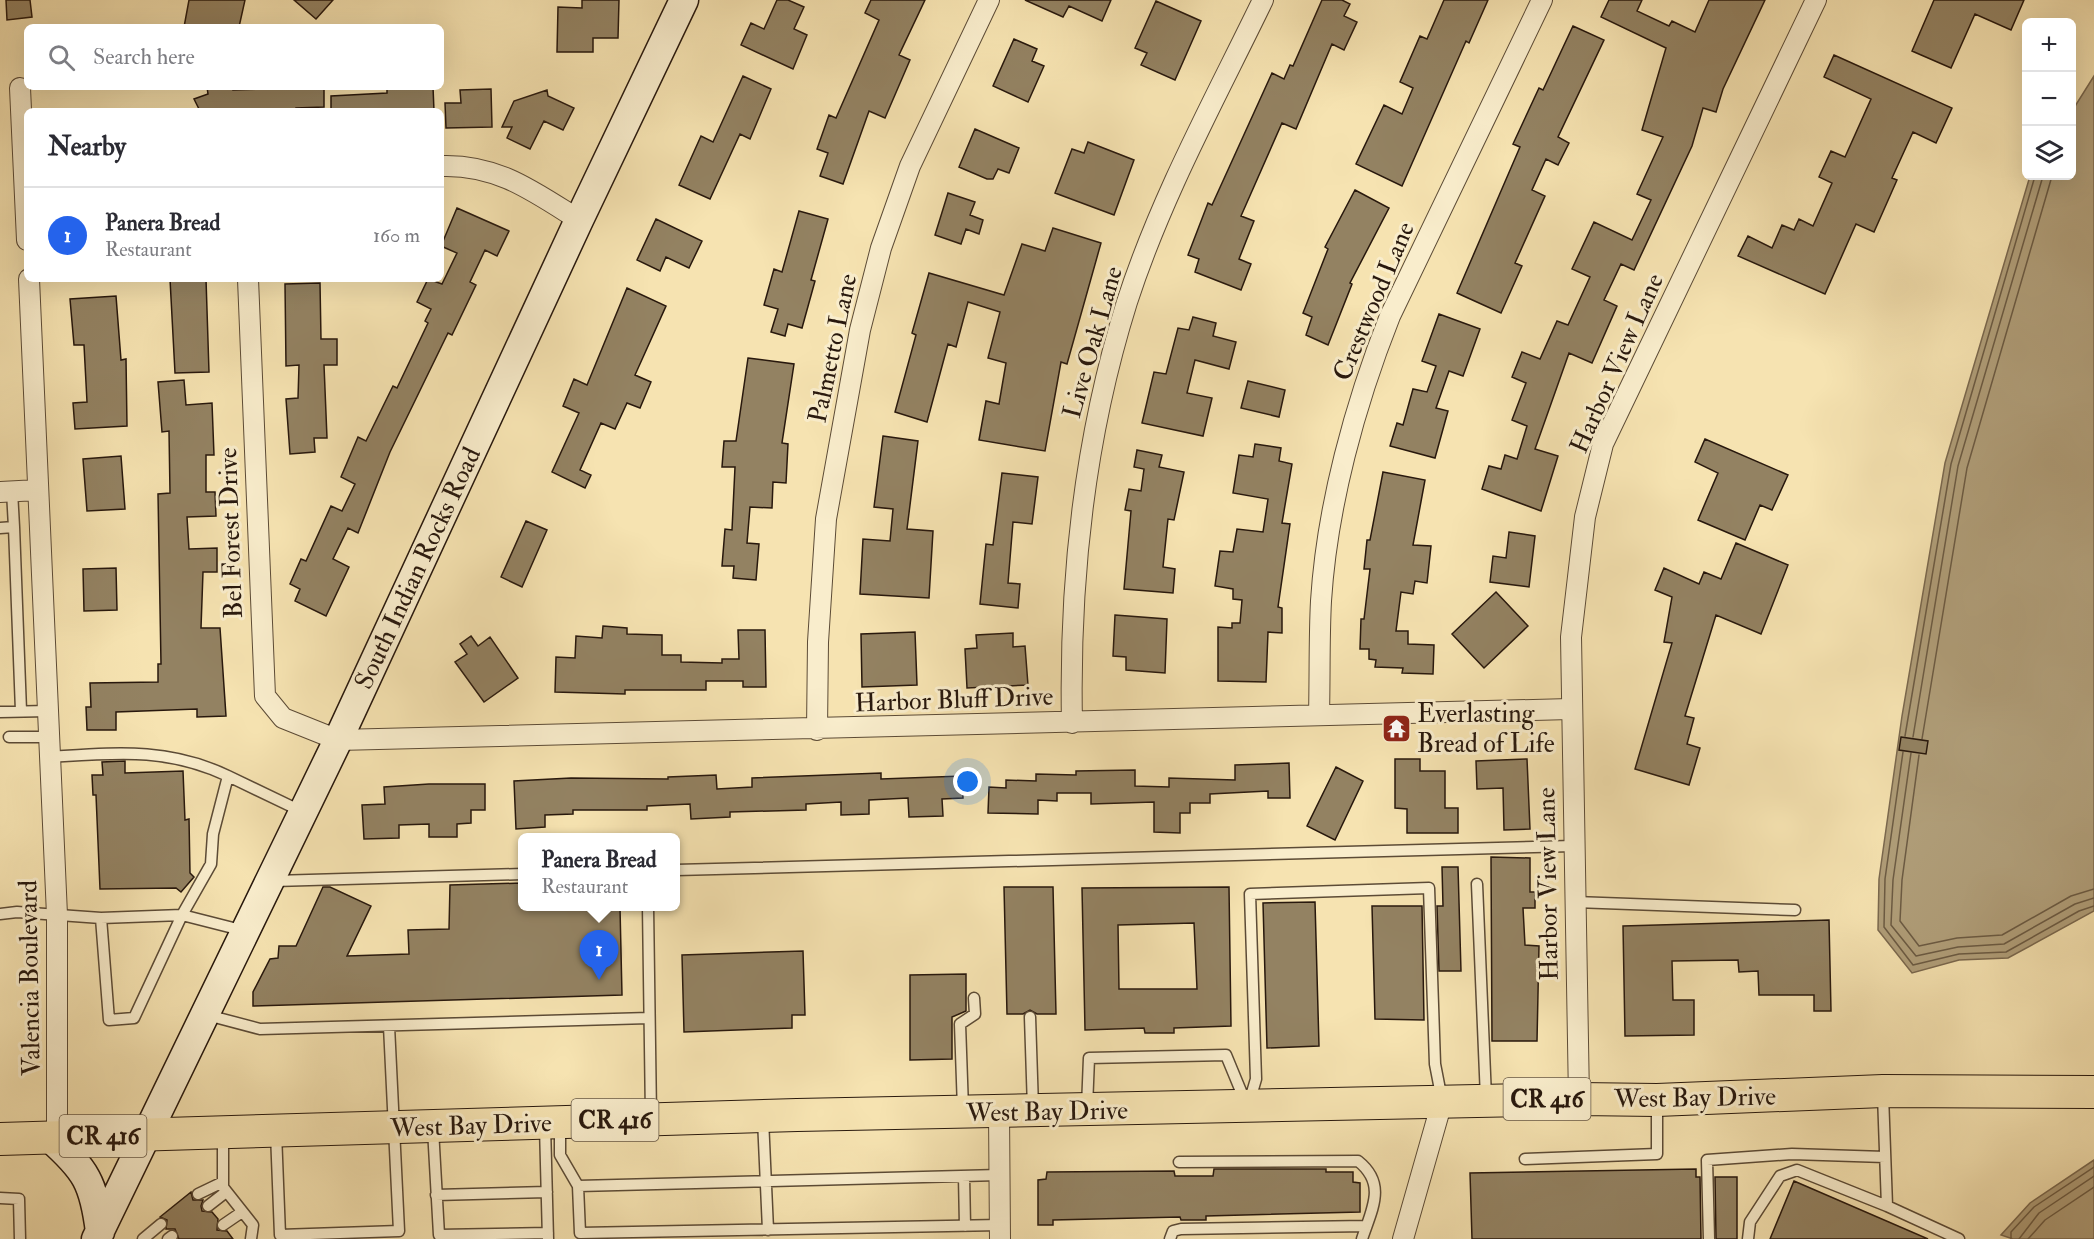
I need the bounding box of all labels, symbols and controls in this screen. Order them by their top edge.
map controls [2022,18,2076,180]
button: + [2022,18,2076,72]
search box [24,24,444,90]
icon: search [45,41,78,74]
text: Search here [93,43,195,71]
button: − [2022,72,2076,126]
button: layers [2022,126,2076,180]
text: Nearby [48,131,126,163]
text: Panera Bread [105,209,220,237]
street label: Crestwood Lane [1326,217,1422,386]
text: 1 [64,223,71,248]
text: 160 m [373,223,420,248]
text: Restaurant [105,237,192,262]
street label: Live Oak Lane [1056,262,1130,422]
street label: Harbor View Lane [1563,268,1671,458]
street label: Palmetto Lane [802,271,864,426]
street label: South Indian Rocks Road [348,442,488,695]
street label: Bel Forest Drive [212,447,250,619]
street label: Harbor Bluff Drive [854,681,1054,719]
place label: Everlasting Bread of Life [1417,698,1555,760]
temple icon: Everlasting Bread of Life [1380,712,1412,744]
your location [953,767,982,796]
street label: Harbor View Lane [1530,787,1566,981]
popup [518,833,680,911]
text: Panera Bread [541,846,657,874]
text: Restaurant [541,874,628,899]
street label: Valencia Boulevard [12,880,48,1076]
pin: 1 [580,930,618,980]
road number: CR 416 [1504,1078,1590,1120]
street label: West Bay Drive [1613,1081,1776,1115]
street label: West Bay Drive [965,1095,1128,1129]
road number: CR 416 [572,1099,658,1141]
street label: West Bay Drive [389,1107,553,1145]
road number: CR 416 [60,1115,146,1157]

